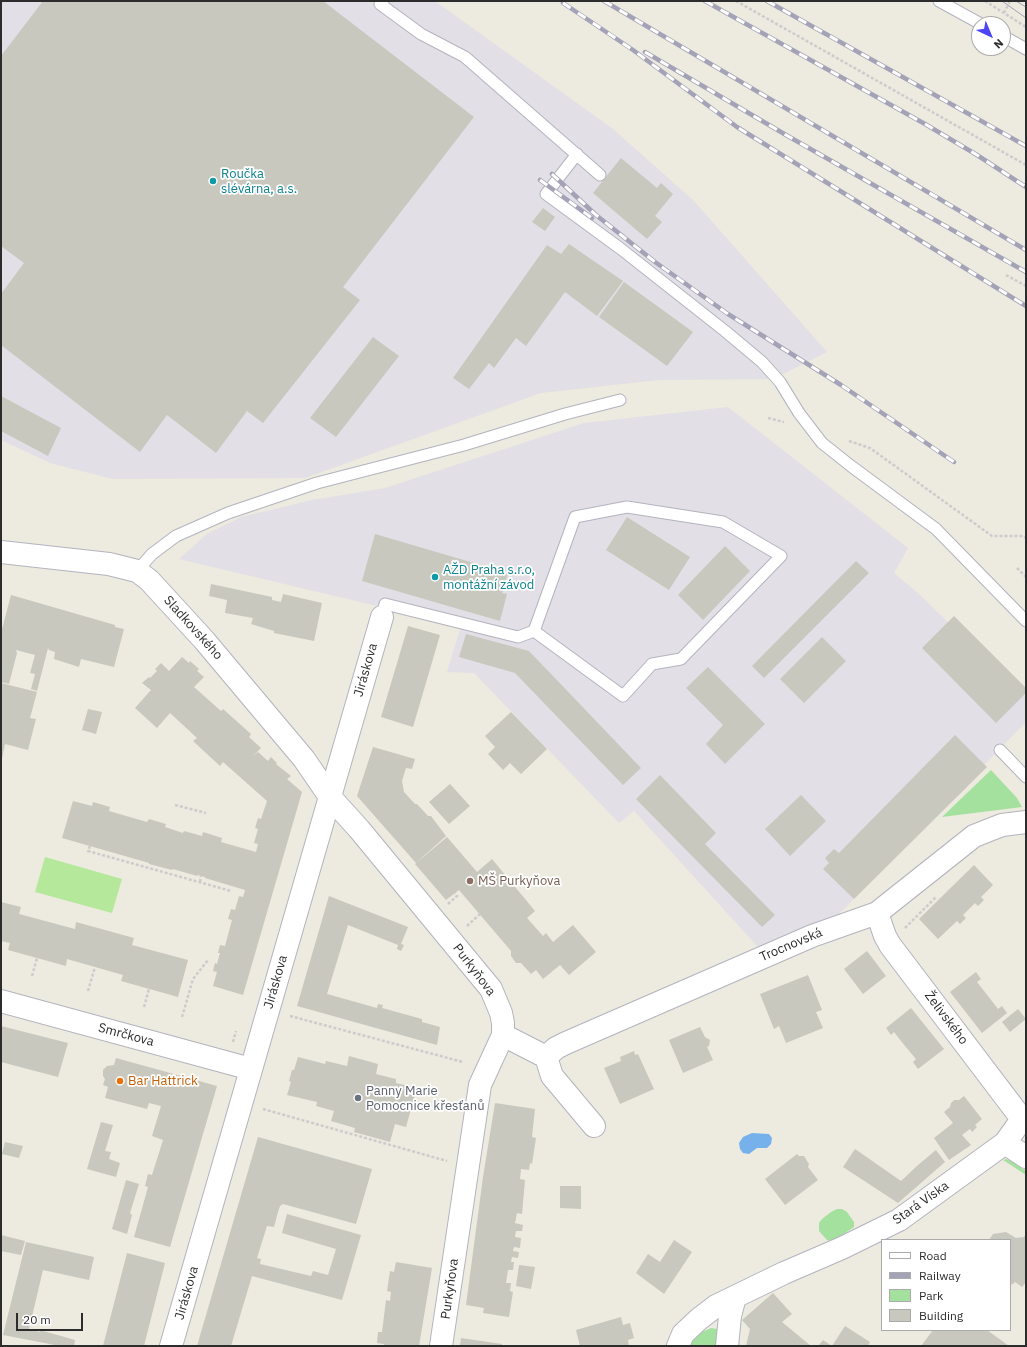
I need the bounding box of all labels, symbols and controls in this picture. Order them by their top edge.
north arrow [971,16,1011,56]
text: N [991,36,1006,52]
place label: Roučka slévárna, a.s. [221,166,297,197]
marker: Roučka slévárna, a.s. [208,176,218,186]
place label: AŽD Praha s.r.o, montážní závod [443,562,535,593]
marker: AŽD Praha s.r.o, montážní závod [430,572,440,582]
street label: Sladkovského [160,593,226,663]
street label: Jiráskova [351,641,381,699]
place label: MŠ Purkyňova [478,873,560,889]
marker: MŠ Purkyňova [465,876,475,886]
street label: Trocnovská [757,925,825,965]
street label: Purkyňova [449,941,499,999]
street label: Jiráskova [261,953,291,1011]
street label: Želivského [921,988,971,1048]
street label: Smrčkova [96,1020,156,1050]
place label: Bar Hattrick [128,1073,198,1089]
marker: Bar Hattrick [115,1076,125,1086]
place label: Panny Marie Pomocnice křesťanů [366,1083,485,1114]
marker: Panny Marie Pomocnice křesťanů [353,1093,363,1103]
street label: Stará Víska [890,1178,952,1228]
legend [881,1239,1011,1331]
text: Road [919,1248,947,1263]
street label: Purkyňova [438,1258,462,1320]
street label: Jiráskova [172,1264,202,1322]
text: Railway [919,1268,961,1283]
text: Park [919,1288,943,1303]
scale bar [18,1305,85,1331]
text: Building [919,1308,963,1323]
text: 20 m [23,1312,51,1327]

